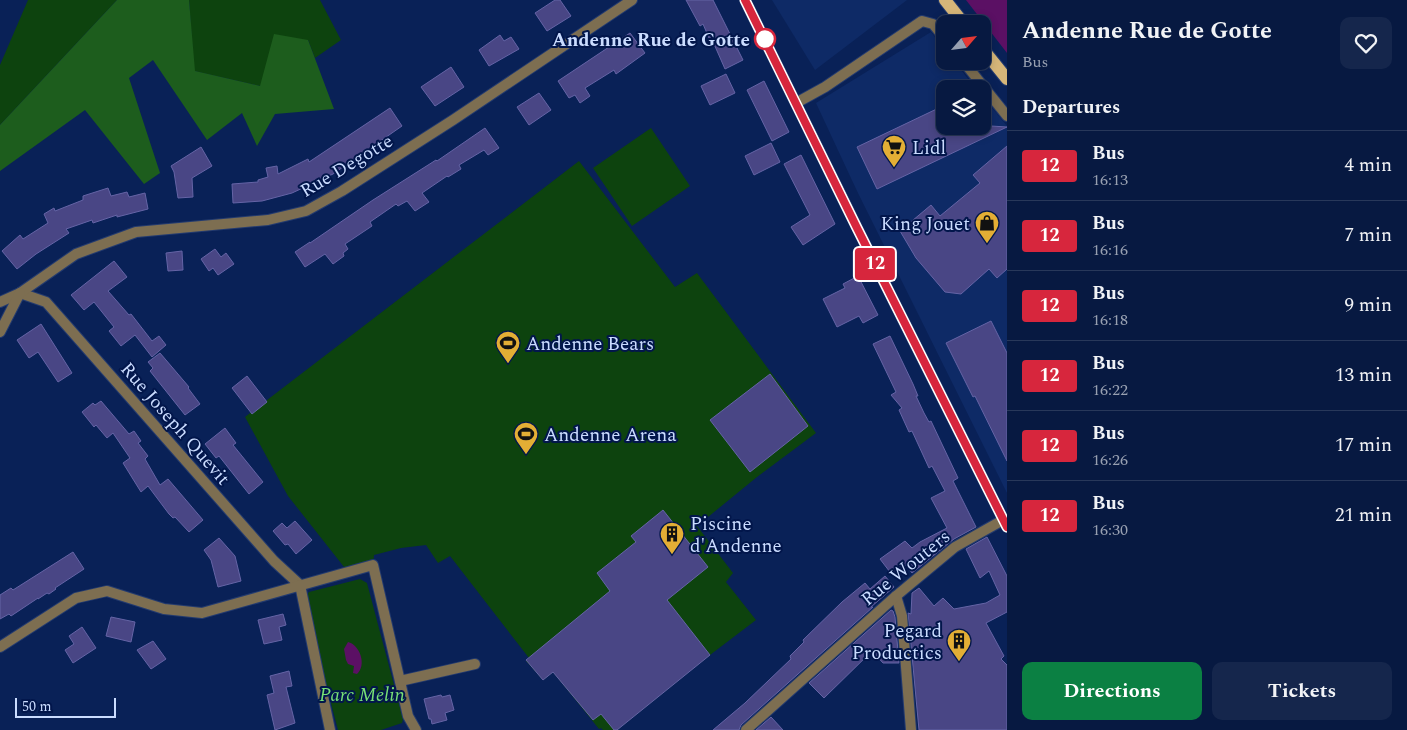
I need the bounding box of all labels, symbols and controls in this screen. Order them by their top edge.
text: Andenne Rue de Gotte [1022,13,1272,49]
north arrow [936,15,991,70]
map controls [936,15,991,135]
button: heart [1340,17,1392,69]
place label: Andenne Rue de Gotte [552,26,750,55]
marker: Andenne Rue de Gotte [754,28,776,50]
text: Bus [1022,50,1048,74]
button: layers [936,80,991,135]
text: Departures [1022,93,1120,122]
street label: Rue Degotte [295,127,399,206]
supermarket icon: Lidl [881,134,907,168]
place label: Lidl [912,134,946,163]
text: Bus [1092,139,1125,168]
text: 4 min [1344,151,1392,180]
text: 12 [1039,152,1060,179]
text: 16:13 [1092,168,1128,192]
text: Bus [1092,209,1125,238]
place label: King Jouet [881,210,970,239]
shop icon: King Jouet [974,210,1000,244]
text: 7 min [1344,221,1392,250]
text: 12 [1039,222,1060,249]
text: 16:16 [1092,238,1128,262]
line badge: 12 [852,248,898,280]
text: 12 [865,250,885,277]
text: Bus [1092,279,1125,308]
text: 9 min [1344,291,1392,320]
text: 12 [1039,292,1060,319]
text: 16:18 [1092,308,1128,332]
sports icon: Andenne Bears [495,330,521,364]
place label: Andenne Bears [526,330,654,359]
text: Bus [1092,349,1125,378]
street label: Rue Joseph Quevit [113,356,237,492]
text: 13 min [1335,361,1392,390]
text: 12 [1039,362,1060,389]
text: 16:22 [1092,378,1128,402]
text: Bus [1092,419,1125,448]
sports icon: Andenne Arena [513,421,539,455]
place label: Andenne Arena [544,421,677,450]
text: 17 min [1335,431,1392,460]
text: 12 [1039,432,1060,459]
text: 16:26 [1092,448,1128,472]
text: Bus [1092,489,1125,518]
text: 21 min [1335,501,1392,530]
text: 12 [1039,502,1060,529]
place label: Piscine d'Andenne [690,510,782,561]
text: 16:30 [1092,518,1128,542]
building icon: Piscine d'Andenne [659,521,685,555]
street label: Rue Wouters [855,523,957,613]
place label: Pegard Productics [852,617,942,668]
building icon: Pegard Productics [946,628,972,662]
button: Directions [1022,662,1202,720]
button: Tickets [1212,662,1392,720]
park label: Parc Melin [319,681,405,710]
scale bar [15,695,116,718]
text: 50 m [22,696,52,717]

